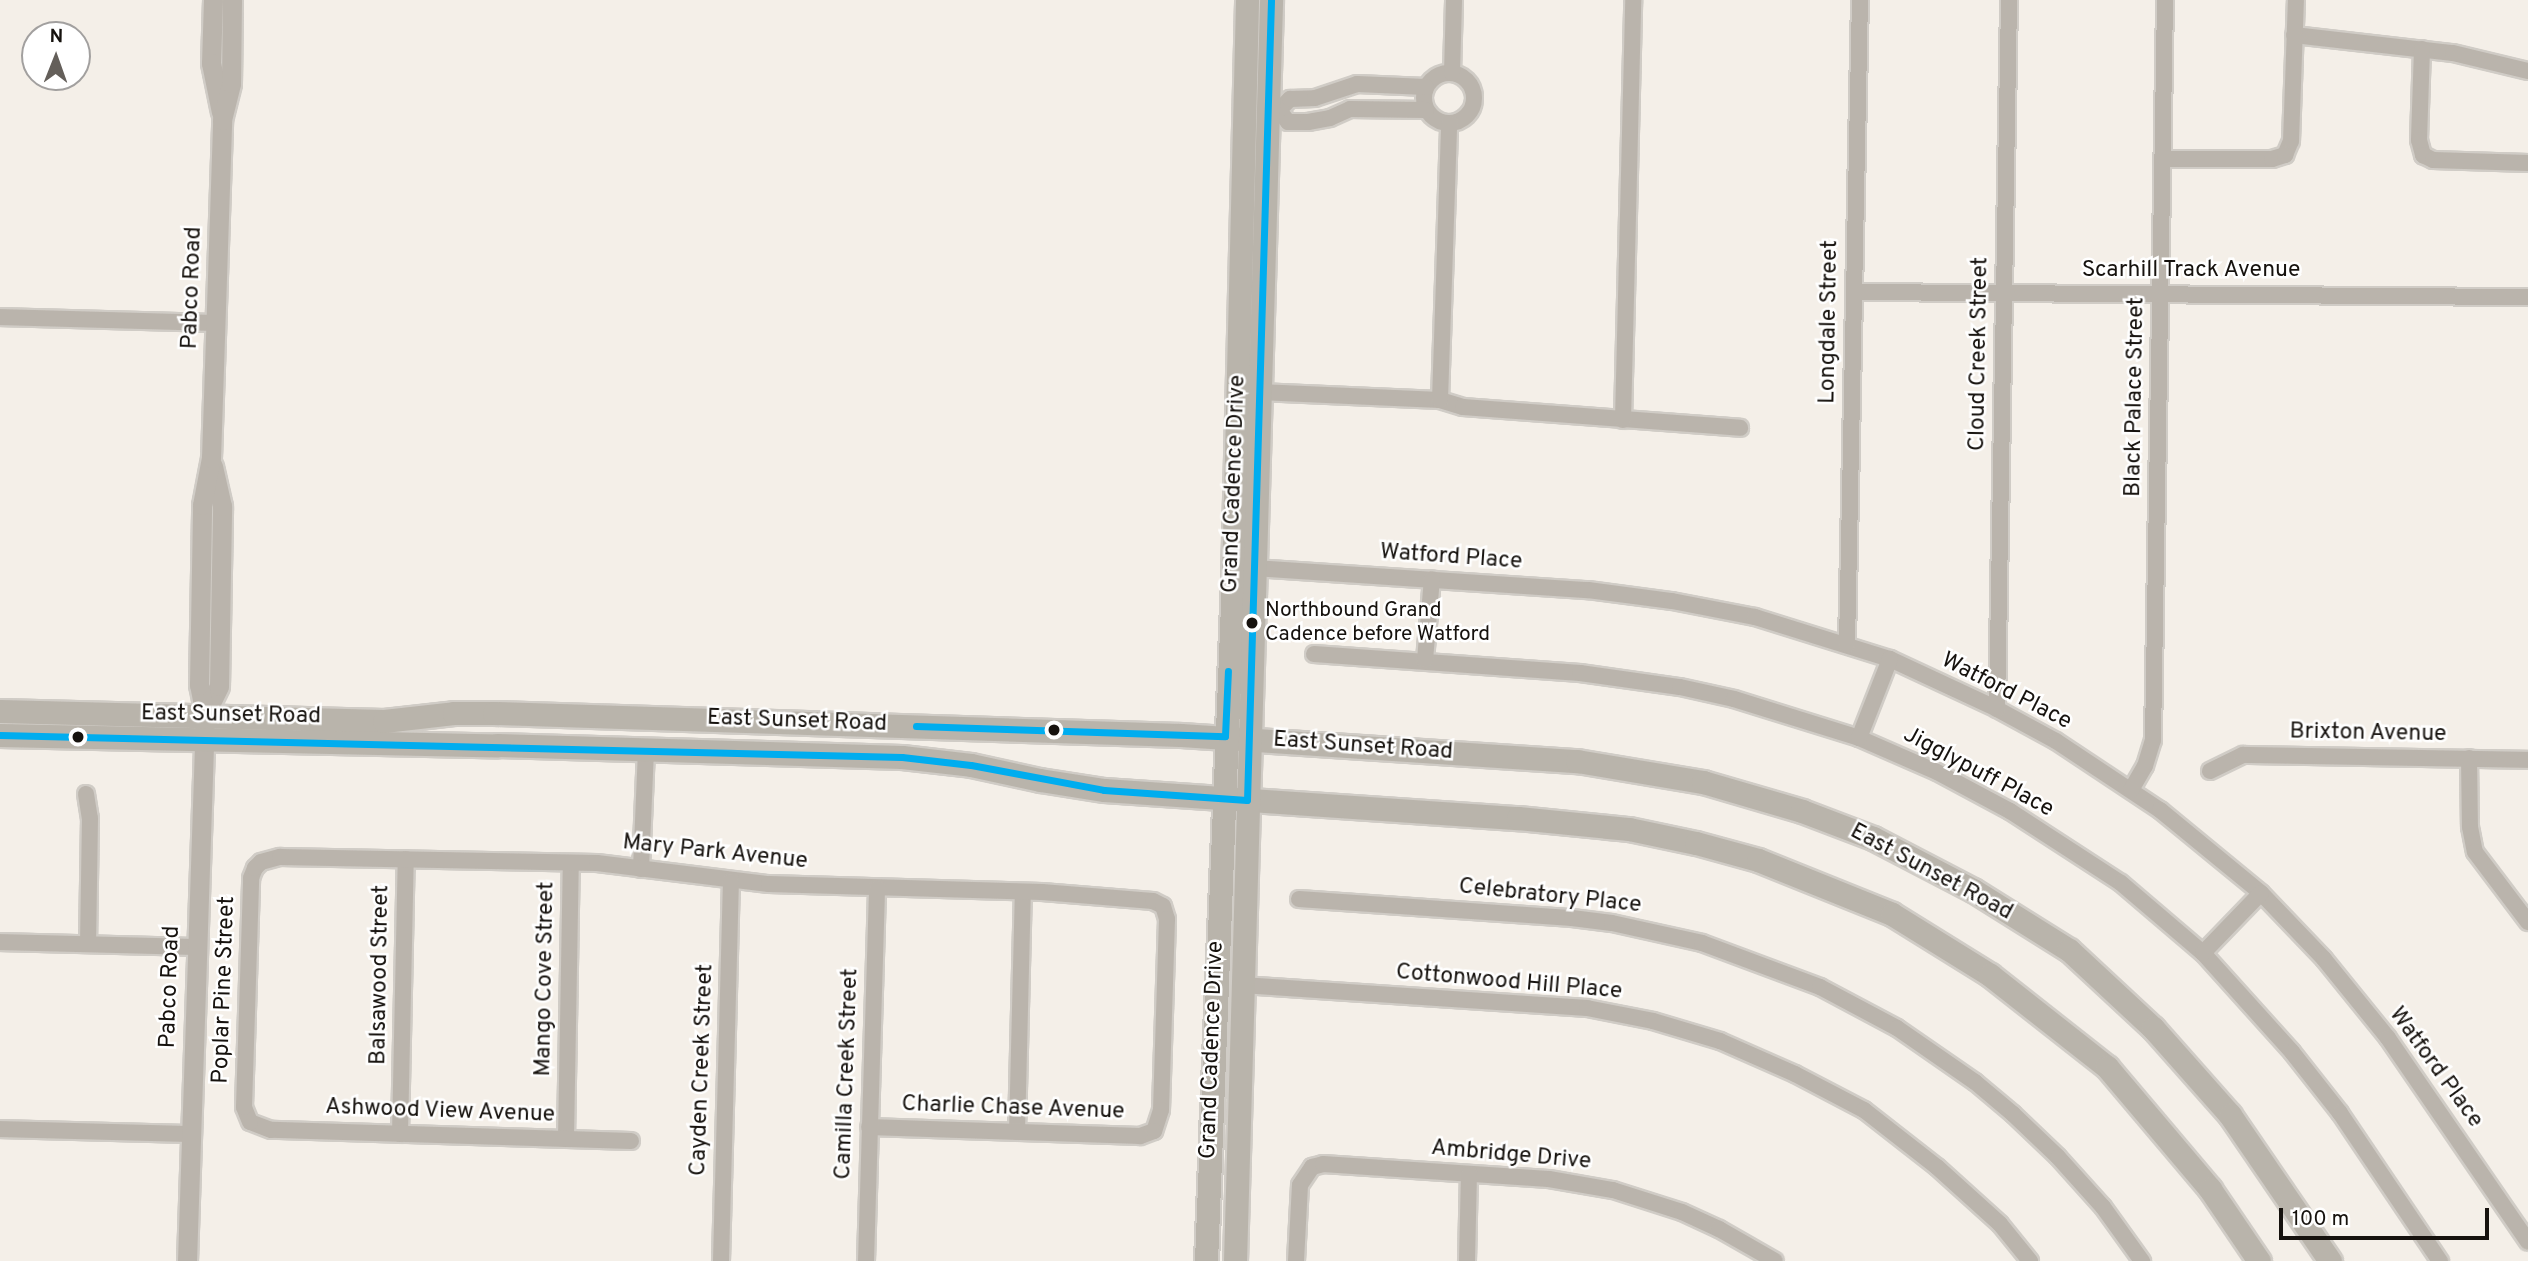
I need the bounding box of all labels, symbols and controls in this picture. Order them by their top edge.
north arrow [21,21,91,91]
text: N [49,25,63,49]
street label: Pabco Road [177,226,209,350]
street label: Longdale Street [1815,240,1845,404]
street label: Cloud Creek Street [1965,257,1995,451]
street label: Scarhill Track Avenue [2081,257,2301,285]
street label: Black Palace Street [2120,297,2152,497]
street label: Grand Cadence Drive [1217,374,1253,594]
street label: Watford Place [1379,539,1523,577]
place label: Northbound Grand Cadence before Watford [1265,598,1490,648]
marker: Northbound Grand Cadence before Watford [1245,616,1259,630]
street label: Watford Place [1936,647,2076,737]
street label: East Sunset Road [141,701,321,731]
street label: East Sunset Road [706,705,888,739]
street label: Brixton Avenue [2289,719,2447,749]
street label: Jigglypuff Place [1898,722,2058,824]
unlabelled marker [1047,723,1061,737]
street label: East Sunset Road [1272,727,1454,767]
unlabelled marker [71,730,85,744]
street label: East Sunset Road [1845,818,2017,928]
street label: Mary Park Avenue [621,830,809,876]
street label: Celebratory Place [1457,874,1643,920]
street label: Mango Cove Street [531,881,561,1077]
street label: Balsawood Street [366,885,396,1065]
street label: Poplar Pine Street [208,896,242,1084]
street label: Pabco Road [155,925,187,1049]
street label: Grand Cadence Drive [1195,940,1231,1160]
street label: Cottonwood Hill Place [1395,959,1623,1007]
street label: Cayden Creek Street [686,963,720,1177]
street label: Camilla Creek Street [831,968,865,1180]
street label: Watford Place [2382,1002,2488,1134]
street label: Charlie Chase Avenue [901,1091,1125,1127]
street label: Ashwood View Avenue [324,1094,556,1130]
street label: Ambridge Drive [1430,1135,1592,1177]
scale bar [2283,1194,2493,1238]
text: 100 m [2292,1206,2349,1233]

